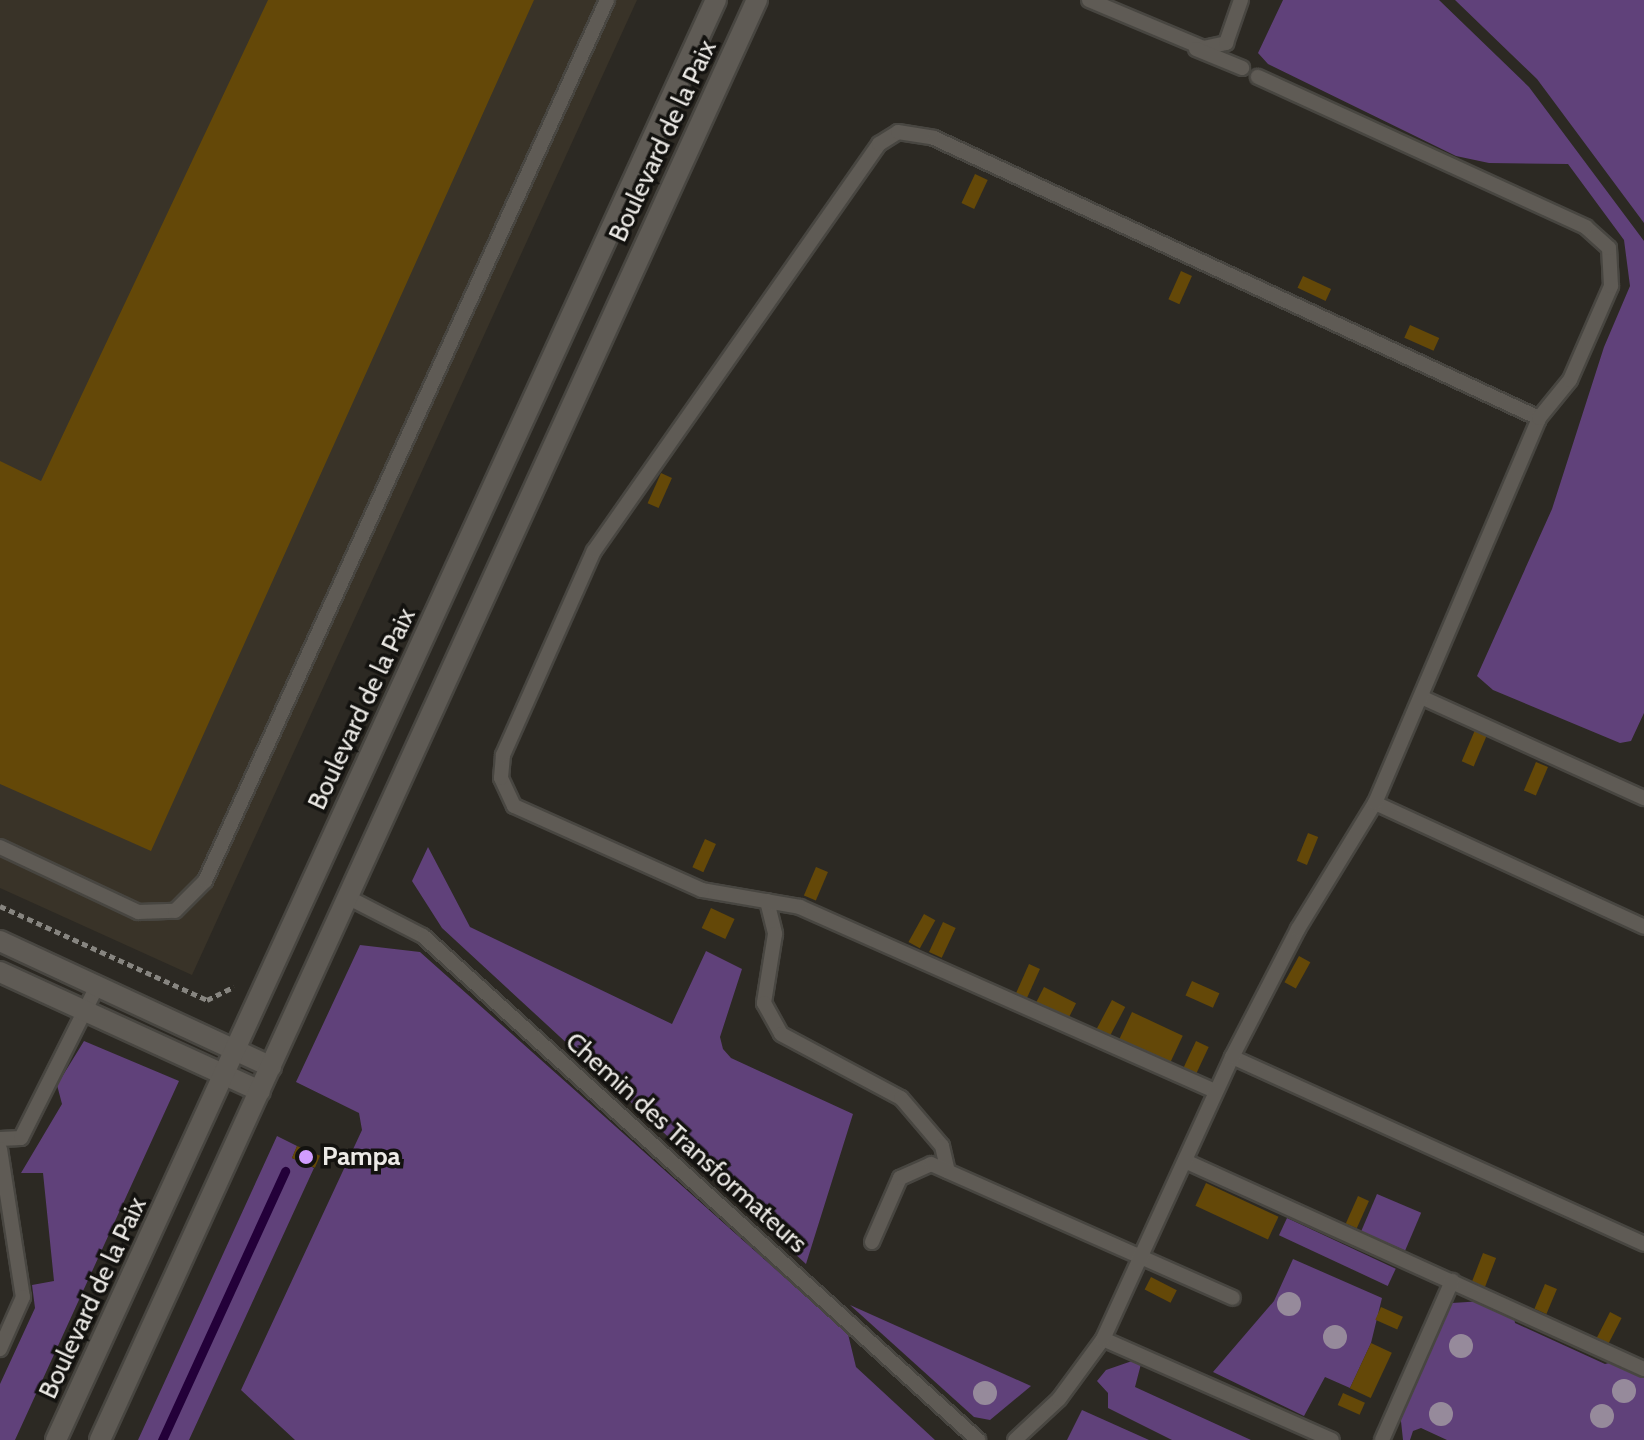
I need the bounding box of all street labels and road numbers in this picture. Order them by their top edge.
street label: Boulevard de la Paix [603,35,723,247]
street label: Boulevard de la Paix [302,603,422,815]
street label: Chemin des Transformateurs [559,1026,813,1260]
street label: Boulevard de la Paix [33,1192,153,1404]

